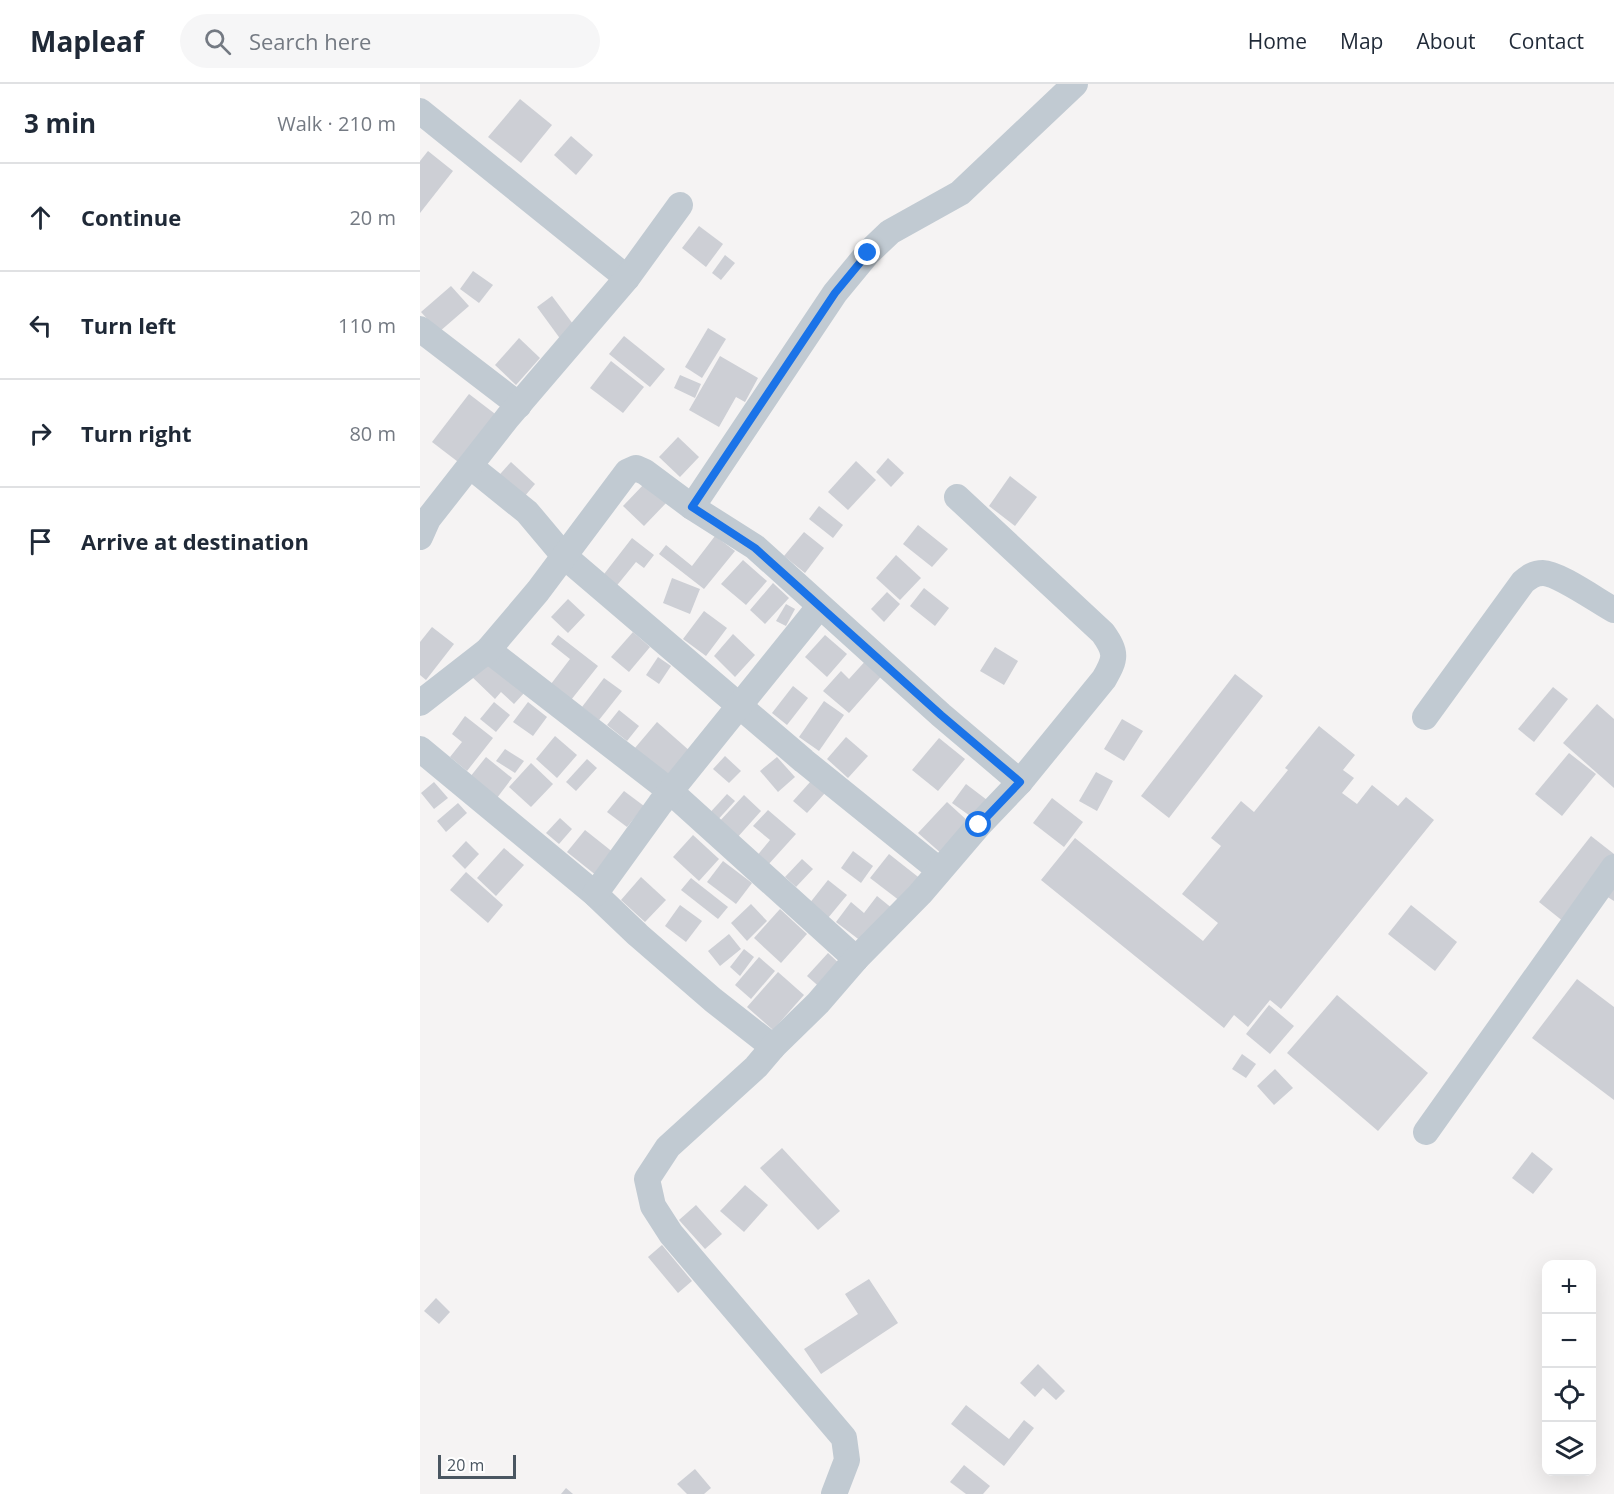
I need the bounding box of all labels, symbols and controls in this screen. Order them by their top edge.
search box [180,14,600,68]
text: Mapleaf [30,22,144,60]
icon: search [201,25,234,58]
text: Search here [249,26,371,56]
text: Home [1248,27,1307,55]
text: Map [1340,27,1383,55]
text: About [1416,27,1476,55]
text: Contact [1509,27,1584,55]
text: 3 min [24,105,96,141]
text: Walk · 210 m [277,110,396,137]
icon: ahead [24,201,57,234]
text: Continue [81,202,181,232]
text: 20 m [349,204,396,231]
route end [854,239,880,265]
icon: left [24,309,57,342]
text: Turn left [81,310,176,340]
text: 110 m [338,312,396,339]
icon: right [24,417,57,450]
text: Turn right [81,418,192,448]
text: 80 m [349,420,396,447]
icon: arrive [24,525,57,558]
text: Arrive at destination [81,526,309,556]
route start [965,811,991,837]
map controls [1542,1260,1596,1476]
button: + [1542,1260,1596,1314]
button: − [1542,1314,1596,1368]
button: locate [1542,1368,1596,1422]
button: layers [1542,1422,1596,1476]
scale bar [438,1452,516,1480]
text: 20 m [447,1454,484,1476]

